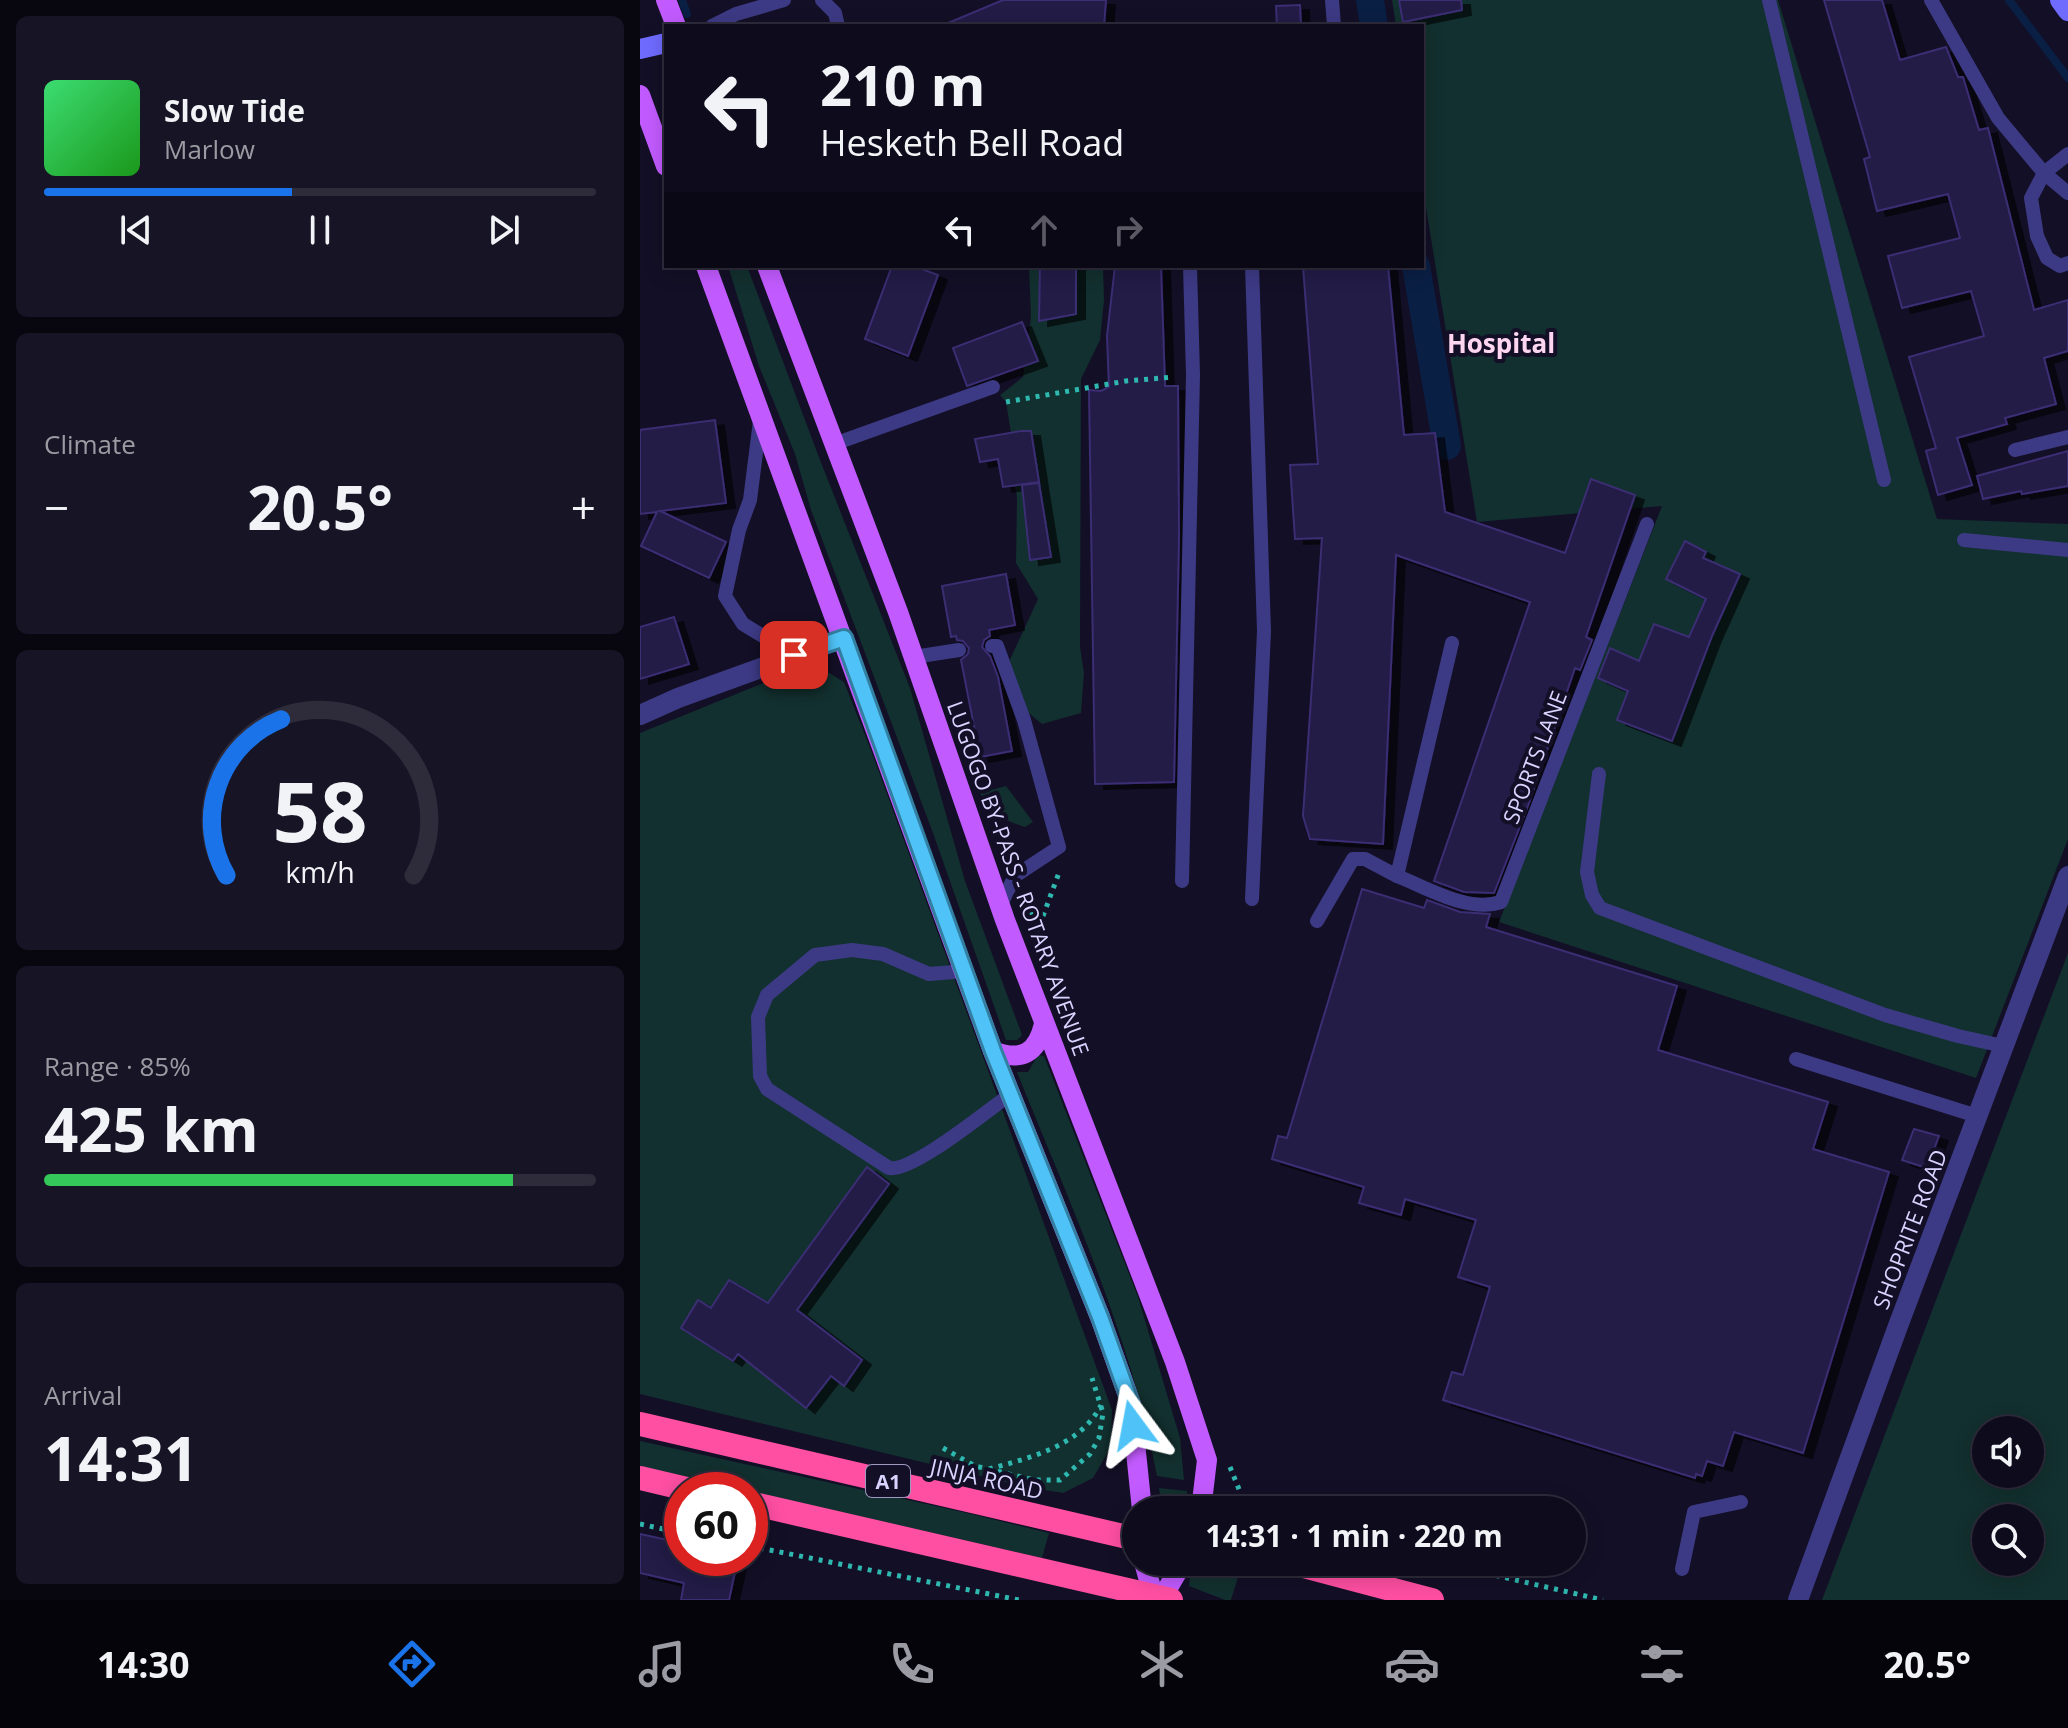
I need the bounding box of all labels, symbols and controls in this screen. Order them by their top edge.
text: 210 m [820,46,986,122]
icon: left [688,56,792,160]
text: Slow Tide [164,90,305,131]
text: Hesketh Bell Road [820,118,1124,167]
text: Marlow [164,131,255,167]
icon: previous [114,208,158,252]
icon: pause [298,208,342,252]
icon: next [482,208,526,252]
icon: left [938,208,982,252]
icon: ahead [1022,208,1066,252]
icon: right [1106,208,1150,252]
district label: Hospital [1447,325,1555,361]
text: Climate [44,426,136,462]
text: 20.5° [247,466,393,548]
text: − [44,477,69,537]
text: + [571,477,596,537]
pin [760,621,828,689]
icon: arrive [772,633,816,677]
street label: SPORTS LANE [1495,686,1573,828]
street label: LUGOGO BY-PASS - ROTARY AVENUE [941,697,1097,1059]
text: 58 [272,753,368,866]
text: km/h [285,852,355,891]
text: Range · 85% [44,1048,191,1084]
text: 425 km [44,1088,259,1170]
street label: SHOPRITE ROAD [1865,1145,1953,1313]
text: Arrival [44,1377,122,1413]
position arrow [1091,1383,1175,1467]
map controls [1972,1416,2044,1576]
button: sound [1972,1416,2044,1488]
text: 14:31 [44,1417,198,1499]
street label: JINJA ROAD [926,1450,1046,1506]
road number: A1 [866,1465,910,1497]
speed limit sign: 60 [664,1472,768,1576]
button: search [1972,1504,2044,1576]
text: 14:31 · 1 min · 220 m [1205,1515,1503,1556]
icon: directions [384,1636,440,1692]
icon: music [634,1636,690,1692]
icon: phone [884,1636,940,1692]
icon: climate [1134,1636,1190,1692]
icon: car [1384,1636,1440,1692]
icon: filters [1634,1636,1690,1692]
text: 14:30 [97,1640,190,1689]
text: 20.5° [1883,1640,1971,1689]

